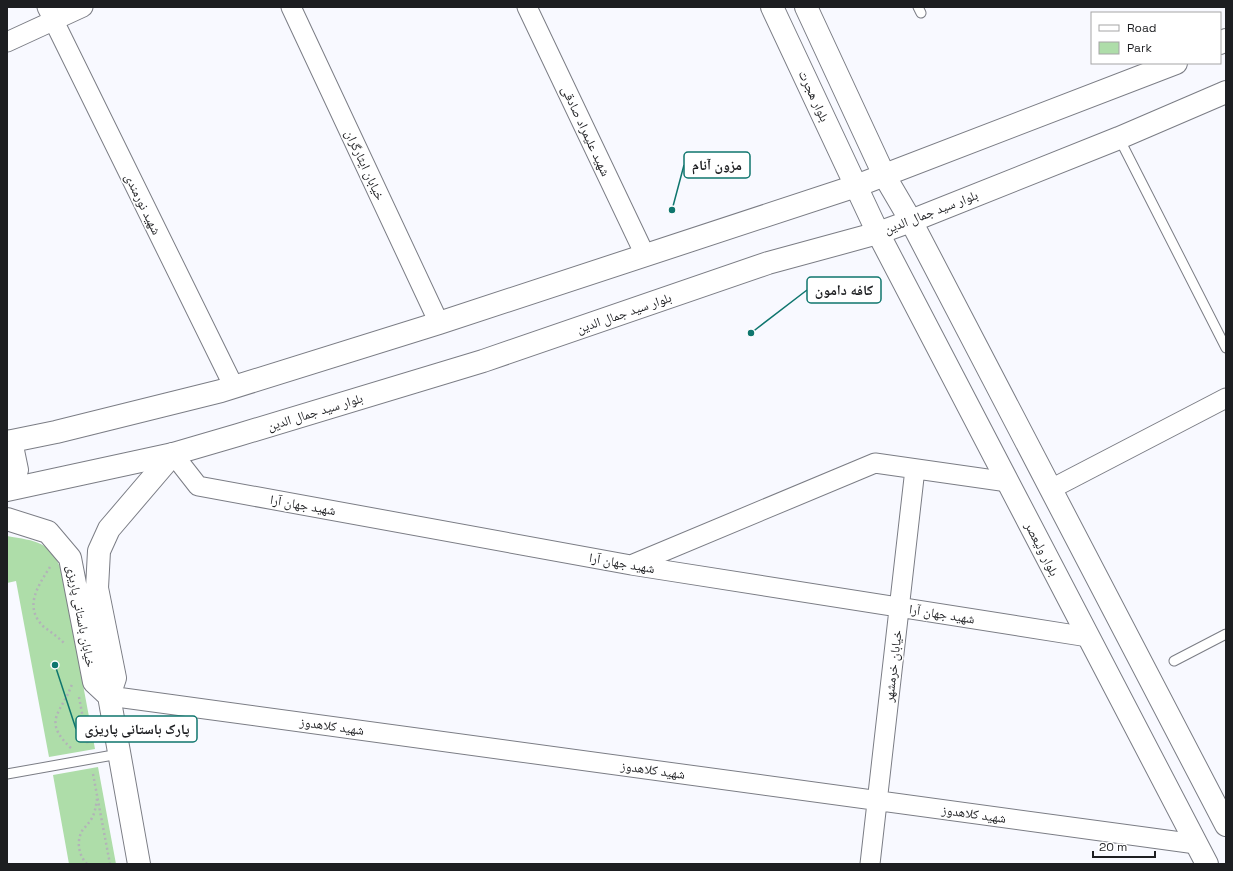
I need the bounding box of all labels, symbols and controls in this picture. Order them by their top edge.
legend [1091,12,1221,64]
text: Road [1127,20,1156,36]
text: Park [1127,40,1152,56]
street label: بلوار هجرت [795,68,833,124]
street label: شهید علیمراد صادقی [558,83,614,179]
street label: خیابان ایثارگران [341,127,389,203]
callout: مزون آنام [684,152,750,178]
text: مزون آنام [692,156,742,175]
street label: شهید نورمندی [121,170,165,238]
street label: بلوار سید جمال الدین [882,186,980,238]
callout: کافه دامون [807,277,881,303]
text: کافه دامون [815,281,873,299]
street label: بلوار سید جمال الدین [574,289,674,337]
street label: بلوار سید جمال الدین [265,389,365,435]
street label: شهید جهان آرا [269,491,337,519]
street label: بلوار ولیعصر [1021,518,1063,579]
street label: شهید جهان آرا [588,549,656,577]
street label: خیابان باستانی پاریزی [63,563,99,669]
street label: شهید جهان آرا [908,600,976,628]
street label: خیابان خرمشهر [880,629,906,704]
street label: شهید کلاهدوز [298,713,365,739]
callout: پارک باستانی پاریزی [76,716,197,742]
text: پارک باستانی پاریزی [84,720,190,738]
street label: شهید کلاهدوز [619,757,686,783]
street label: شهید کلاهدوز [940,801,1007,827]
scale bar [1093,833,1155,859]
text: 20 m [1099,839,1127,855]

